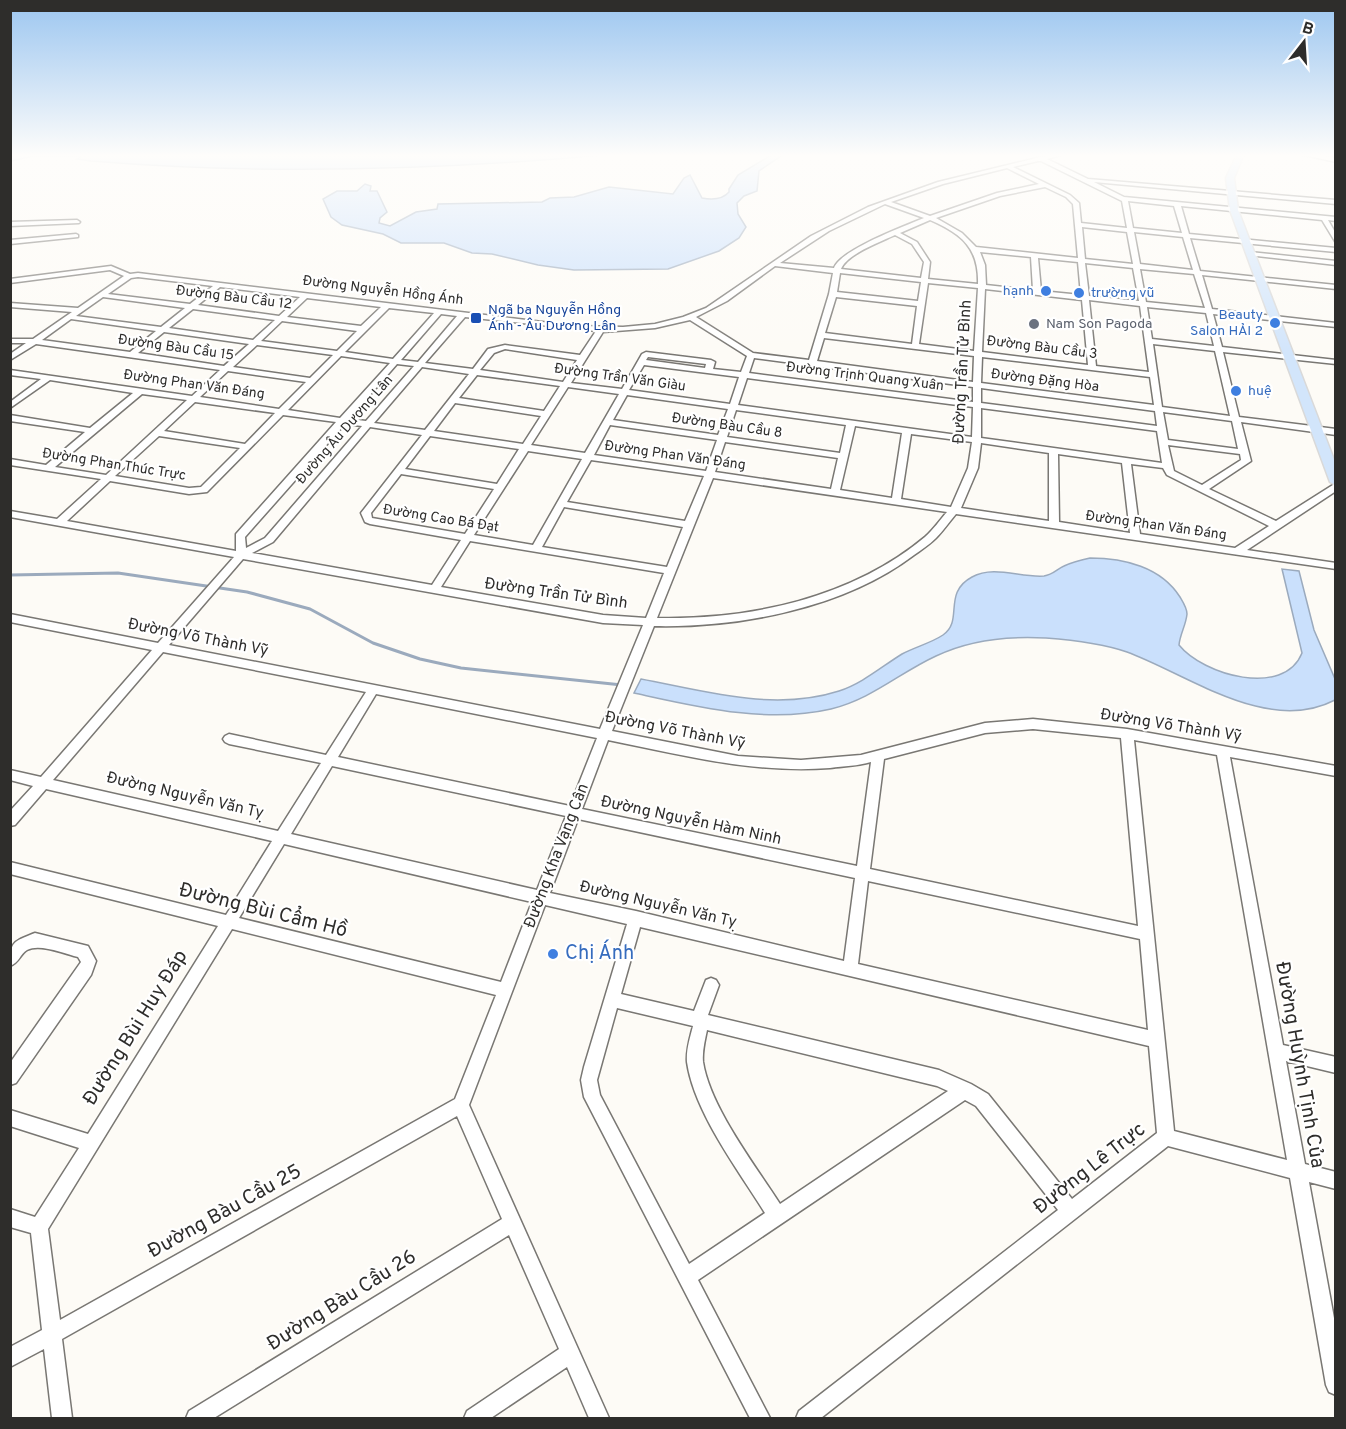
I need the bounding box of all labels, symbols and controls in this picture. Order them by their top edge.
north arrow [1274,12,1334,72]
text: B [1300,18,1316,41]
street label: Đường Nguyễn Hồng Ánh [302,272,464,309]
street label: Đường Bàu Cầu 12 [175,282,293,314]
place label: hạnh [1003,283,1034,300]
marker: hạnh [1039,284,1053,298]
place label: trường vũ [1091,285,1154,302]
marker: trường vũ [1072,286,1086,300]
street label: Đường Trần Tử Bình [948,299,977,445]
place label: Ngã ba Nguyễn Hồng Ánh - Âu Dương Lân [488,301,621,335]
place label: Beauty Salon HẢI 2 [1190,307,1263,340]
marker: Ngã ba Nguyễn Hồng Ánh - Âu Dương Lân [469,311,483,325]
place label: Nam Son Pagoda [1046,316,1152,333]
marker: Beauty Salon HẢI 2 [1268,316,1282,330]
marker: Nam Son Pagoda [1027,317,1041,331]
street label: Đường Bàu Cầu 15 [117,331,235,365]
street label: Đường Bàu Cầu 3 [986,333,1098,363]
street label: Đường Trịnh Quang Xuân [785,359,945,395]
street label: Đường Trần Văn Giàu [553,360,687,396]
street label: Đường Đặng Hòa [990,366,1100,396]
street label: Đường Phan Văn Đáng [122,367,266,403]
street label: Đường Âu Dương Lân [292,371,397,488]
place label: huệ [1248,383,1271,400]
marker: huệ [1229,384,1243,398]
street label: Đường Bàu Cầu 8 [671,410,783,442]
street label: Đường Phan Văn Đáng [603,438,747,474]
street label: Đường Phan Thúc Trực [41,445,187,485]
street label: Đường Cao Bá Đạt [382,501,500,537]
street label: Đường Phan Văn Đáng [1084,508,1228,544]
street label: Đường Trần Tử Bình [483,573,629,614]
street label: Đường Võ Thành Vỹ [126,615,270,661]
street label: Đường Võ Thành Vỹ [1099,705,1243,747]
street label: Đường Võ Thành Vỹ [603,708,747,754]
street label: Đường Nguyễn Văn Tỵ [104,766,266,824]
street label: Đường Kha Vạng Cân [520,781,594,931]
street label: Đường Nguyễn Hàm Ninh [599,790,784,850]
street label: Đường Bùi Cẩm Hồ [176,875,351,945]
street label: Đường Nguyễn Văn Tỵ [577,875,739,933]
place label: Chị Ánh [565,939,634,967]
street label: Đường Bùi Huy Đáp [78,945,194,1111]
marker: Chị Ánh [546,947,560,961]
street label: Đường Huỳnh Tịnh Của [1268,960,1330,1170]
street label: Đường Lê Trực [1029,1117,1151,1221]
street label: Đường Bàu Cầu 25 [143,1158,307,1265]
street label: Đường Bàu Cầu 26 [262,1244,422,1357]

